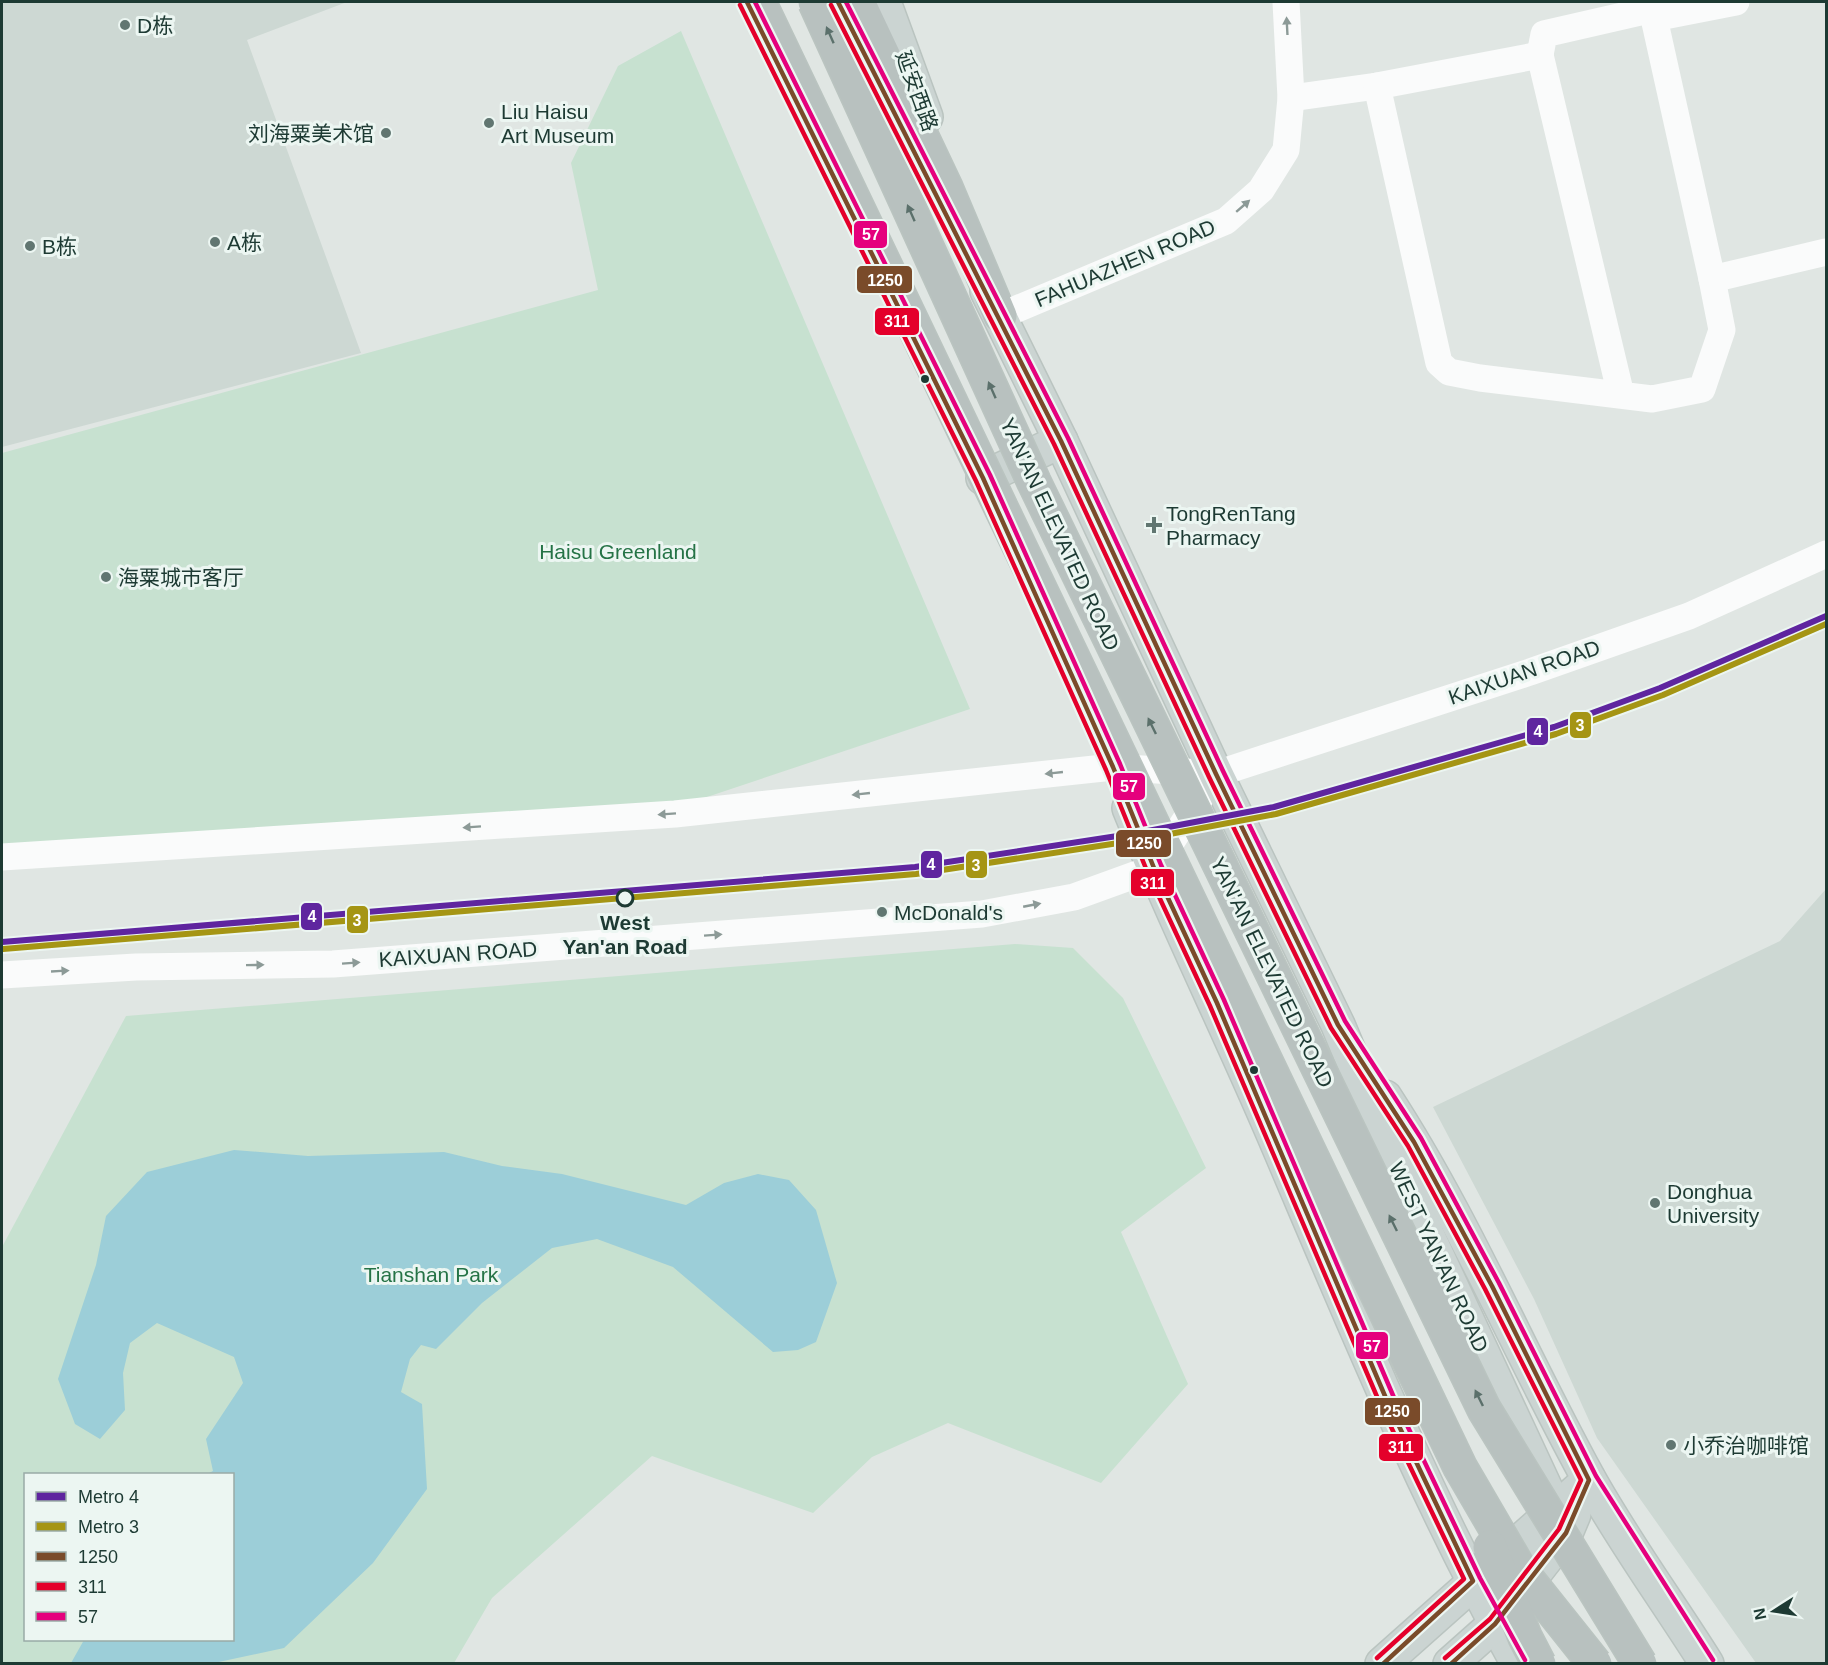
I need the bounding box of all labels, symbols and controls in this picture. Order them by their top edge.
place label: D栋 [137,14,173,37]
one-way arrow [1282,17,1292,36]
marker: D栋 [118,18,132,32]
one-way arrow [826,27,835,44]
street label: 延安西路 [892,48,942,134]
place label: Liu Haisu Art Museum [501,100,614,147]
marker: Liu Haisu Art Museum [482,116,496,130]
place label: 刘海粟美术馆 [248,122,374,145]
marker: 刘海粟美术馆 [379,126,393,140]
one-way arrow [1235,200,1250,213]
one-way arrow [906,203,916,221]
street label: FAHUAZHEN ROAD [1031,215,1219,311]
line badge: 57 [853,220,888,249]
text: 57 [862,226,880,243]
place label: A栋 [227,231,262,254]
place label: B栋 [42,235,77,258]
marker: A栋 [208,235,222,249]
marker: B栋 [23,239,37,253]
line badge: 1250 [856,265,913,294]
text: 1250 [867,272,903,289]
line badge: 311 [874,307,920,336]
text: 311 [884,313,910,330]
unlabelled marker [919,373,931,385]
one-way arrow [987,382,996,399]
street label: YAN'AN ELEVATED ROAD [996,414,1124,654]
place label: TongRenTang Pharmacy [1166,502,1296,549]
marker: TongRenTang Pharmacy [1147,518,1161,532]
park label: Haisu Greenland [539,540,697,563]
place label: 海粟城市客厅 [118,566,244,589]
marker: 海粟城市客厅 [99,570,113,584]
street label: KAIXUAN ROAD [1445,635,1603,709]
line badge: 3 [1569,711,1592,739]
line badge: 4 [1526,717,1549,746]
text: 3 [1576,717,1585,734]
one-way arrow [1148,718,1157,735]
text: 4 [1534,723,1543,740]
one-way arrow [1045,769,1064,778]
line badge: 57 [1112,772,1146,801]
text: 57 [1120,778,1138,795]
one-way arrow [851,789,870,799]
one-way arrow [657,809,676,819]
one-way arrow [462,822,481,831]
line badge: 1250 [1115,829,1172,858]
text: 1250 [1126,835,1162,852]
line badge: 4 [920,850,943,879]
line badge: 3 [965,850,988,879]
street label: YAN'AN ELEVATED ROAD [1206,853,1338,1091]
text: 4 [927,856,936,873]
text: 3 [972,857,981,874]
line badge: 311 [1130,868,1175,897]
text: 311 [1140,875,1166,892]
marker: West Yan'an Road [616,889,634,907]
one-way arrow [1023,900,1042,909]
place label: McDonald's [894,901,1003,924]
line badge: 4 [300,902,323,931]
line badge: 3 [346,905,369,934]
marker: McDonald's [875,905,889,919]
text: 4 [308,908,317,925]
place label: West Yan'an Road [562,911,688,958]
text: 3 [353,912,362,929]
one-way arrow [703,930,722,940]
street label: KAIXUAN ROAD [378,937,538,971]
one-way arrow [341,958,360,967]
one-way arrow [245,960,264,970]
one-way arrow [50,967,69,976]
unlabelled marker [1248,1064,1260,1076]
street label: WEST YAN'AN ROAD [1385,1158,1493,1356]
place label: Donghua University [1667,1180,1760,1227]
marker: Donghua University [1648,1196,1662,1210]
one-way arrow [1389,1214,1398,1231]
park label: Tianshan Park [364,1263,499,1286]
line badge: 57 [1355,1331,1389,1360]
text: 57 [1363,1338,1381,1355]
one-way arrow [1474,1390,1483,1407]
line badge: 1250 [1364,1397,1421,1426]
text: 1250 [1374,1403,1410,1420]
line badge: 311 [1378,1433,1424,1462]
place label: 小乔治咖啡馆 [1683,1434,1809,1457]
marker: 小乔治咖啡馆 [1664,1438,1678,1452]
text: 311 [1388,1439,1414,1456]
legend [24,1473,234,1641]
text: Metro 4 [78,1487,139,1507]
text: Metro 3 [78,1517,139,1537]
text: 1250 [78,1547,118,1567]
text: 311 [78,1577,107,1597]
north arrow [1744,1581,1804,1641]
text: 57 [78,1607,98,1627]
text: N [1750,1607,1769,1621]

